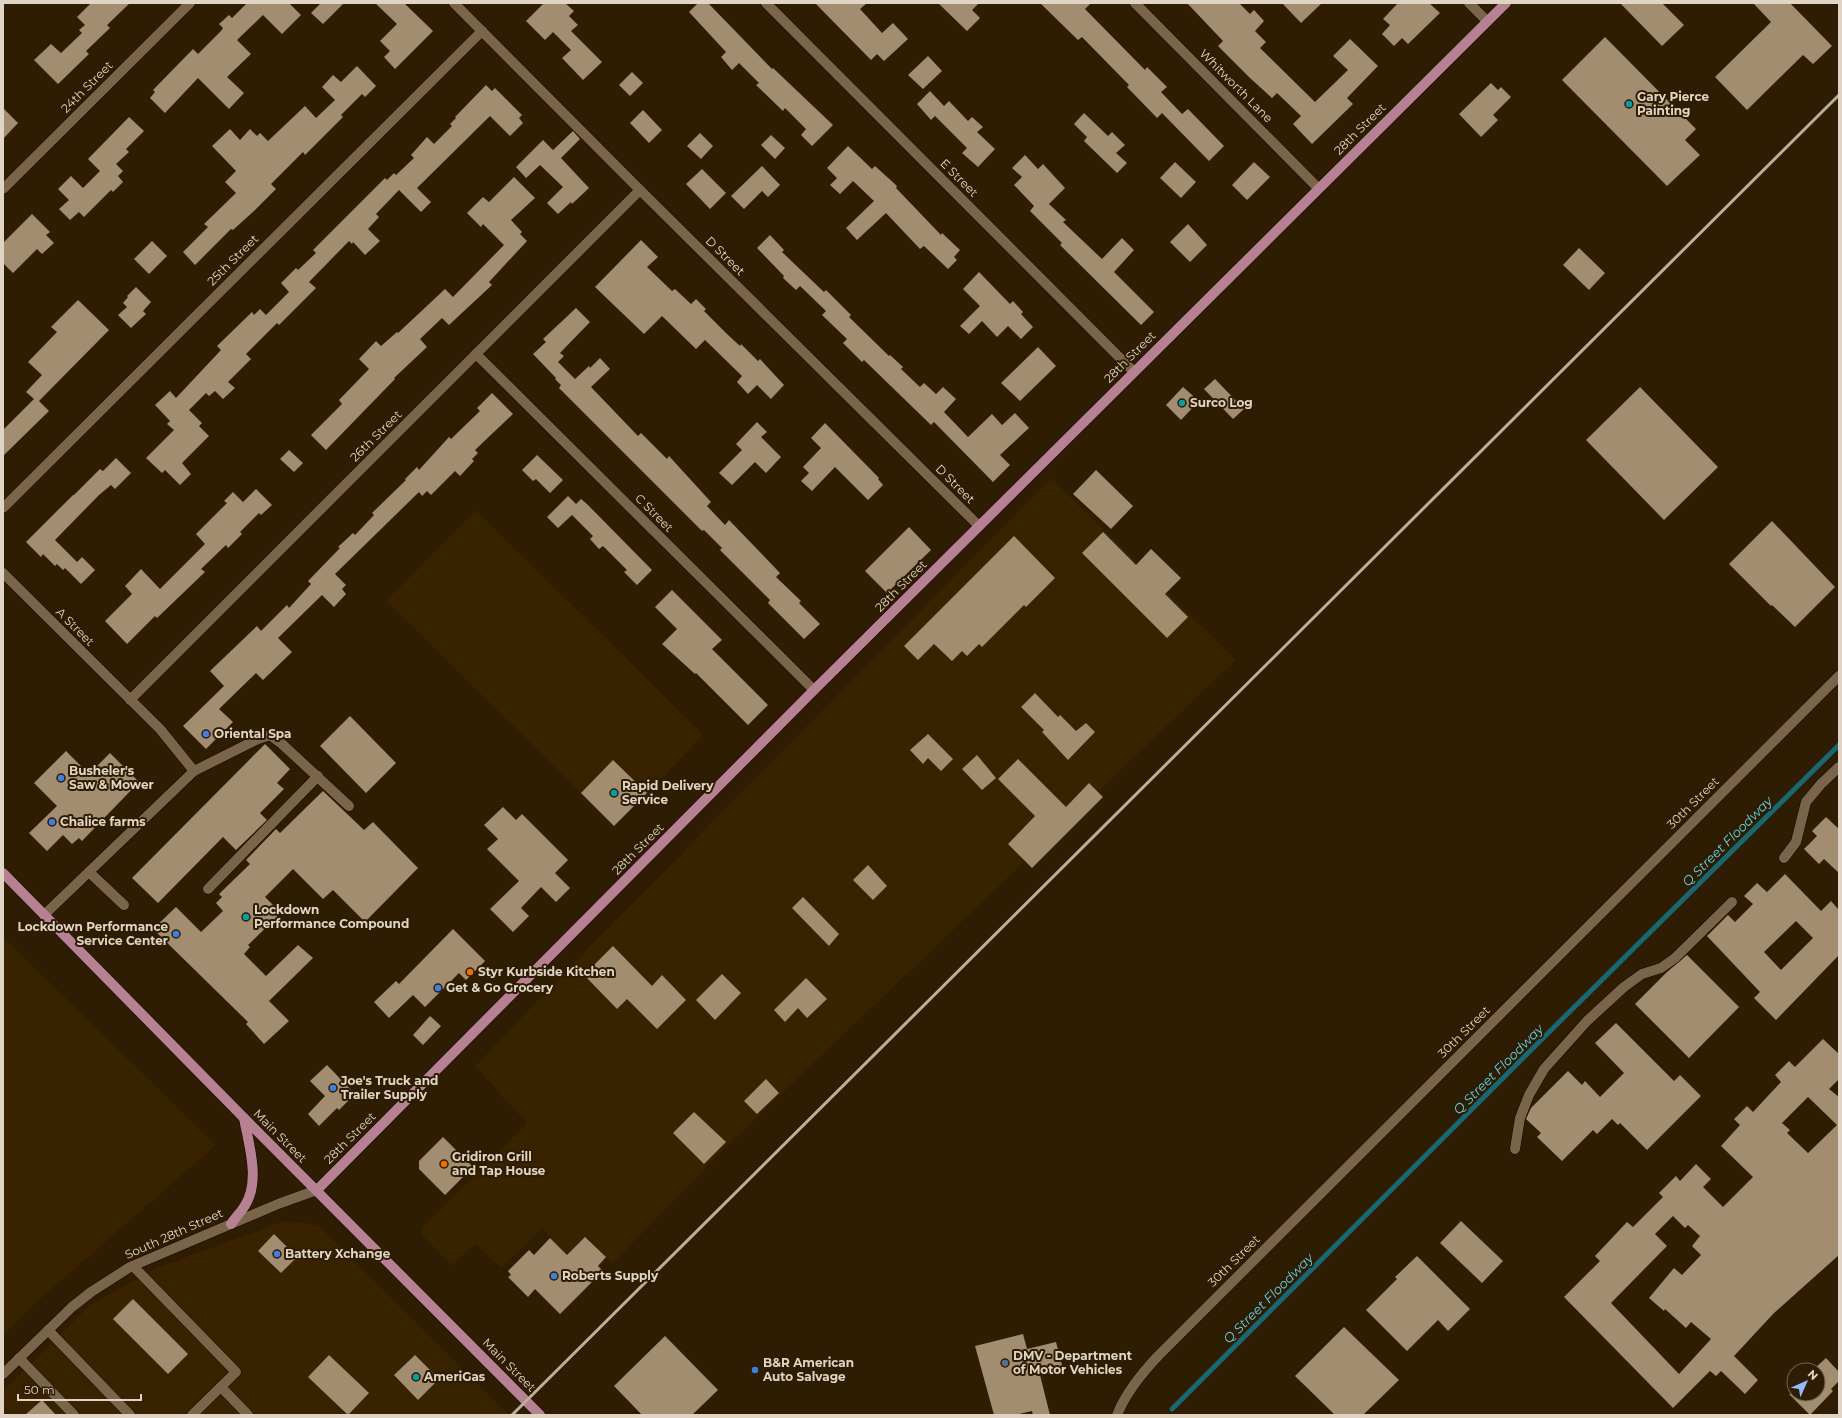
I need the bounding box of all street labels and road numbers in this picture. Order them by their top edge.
street label: Whitworth Lane [1197,46,1276,125]
street label: 24th Street [58,58,116,116]
street label: 28th Street [1331,100,1389,158]
street label: E Street [937,156,982,200]
street label: 25th Street [204,231,261,288]
street label: D Street [703,233,748,278]
street label: 28th Street [1101,328,1159,386]
street label: 26th Street [347,407,405,464]
street label: D Street [933,461,978,506]
street label: C Street [632,490,677,535]
street label: 28th Street [872,557,930,615]
street label: A Street [53,604,98,649]
street label: 30th Street [1664,773,1722,832]
street label: 28th Street [609,820,667,878]
street label: 30th Street [1435,1002,1493,1061]
street label: Main Street [251,1106,310,1166]
street label: 28th Street [321,1109,379,1167]
street label: South 28th Street [122,1205,225,1262]
street label: 30th Street [1205,1231,1263,1290]
street label: Main Street [480,1335,539,1395]

